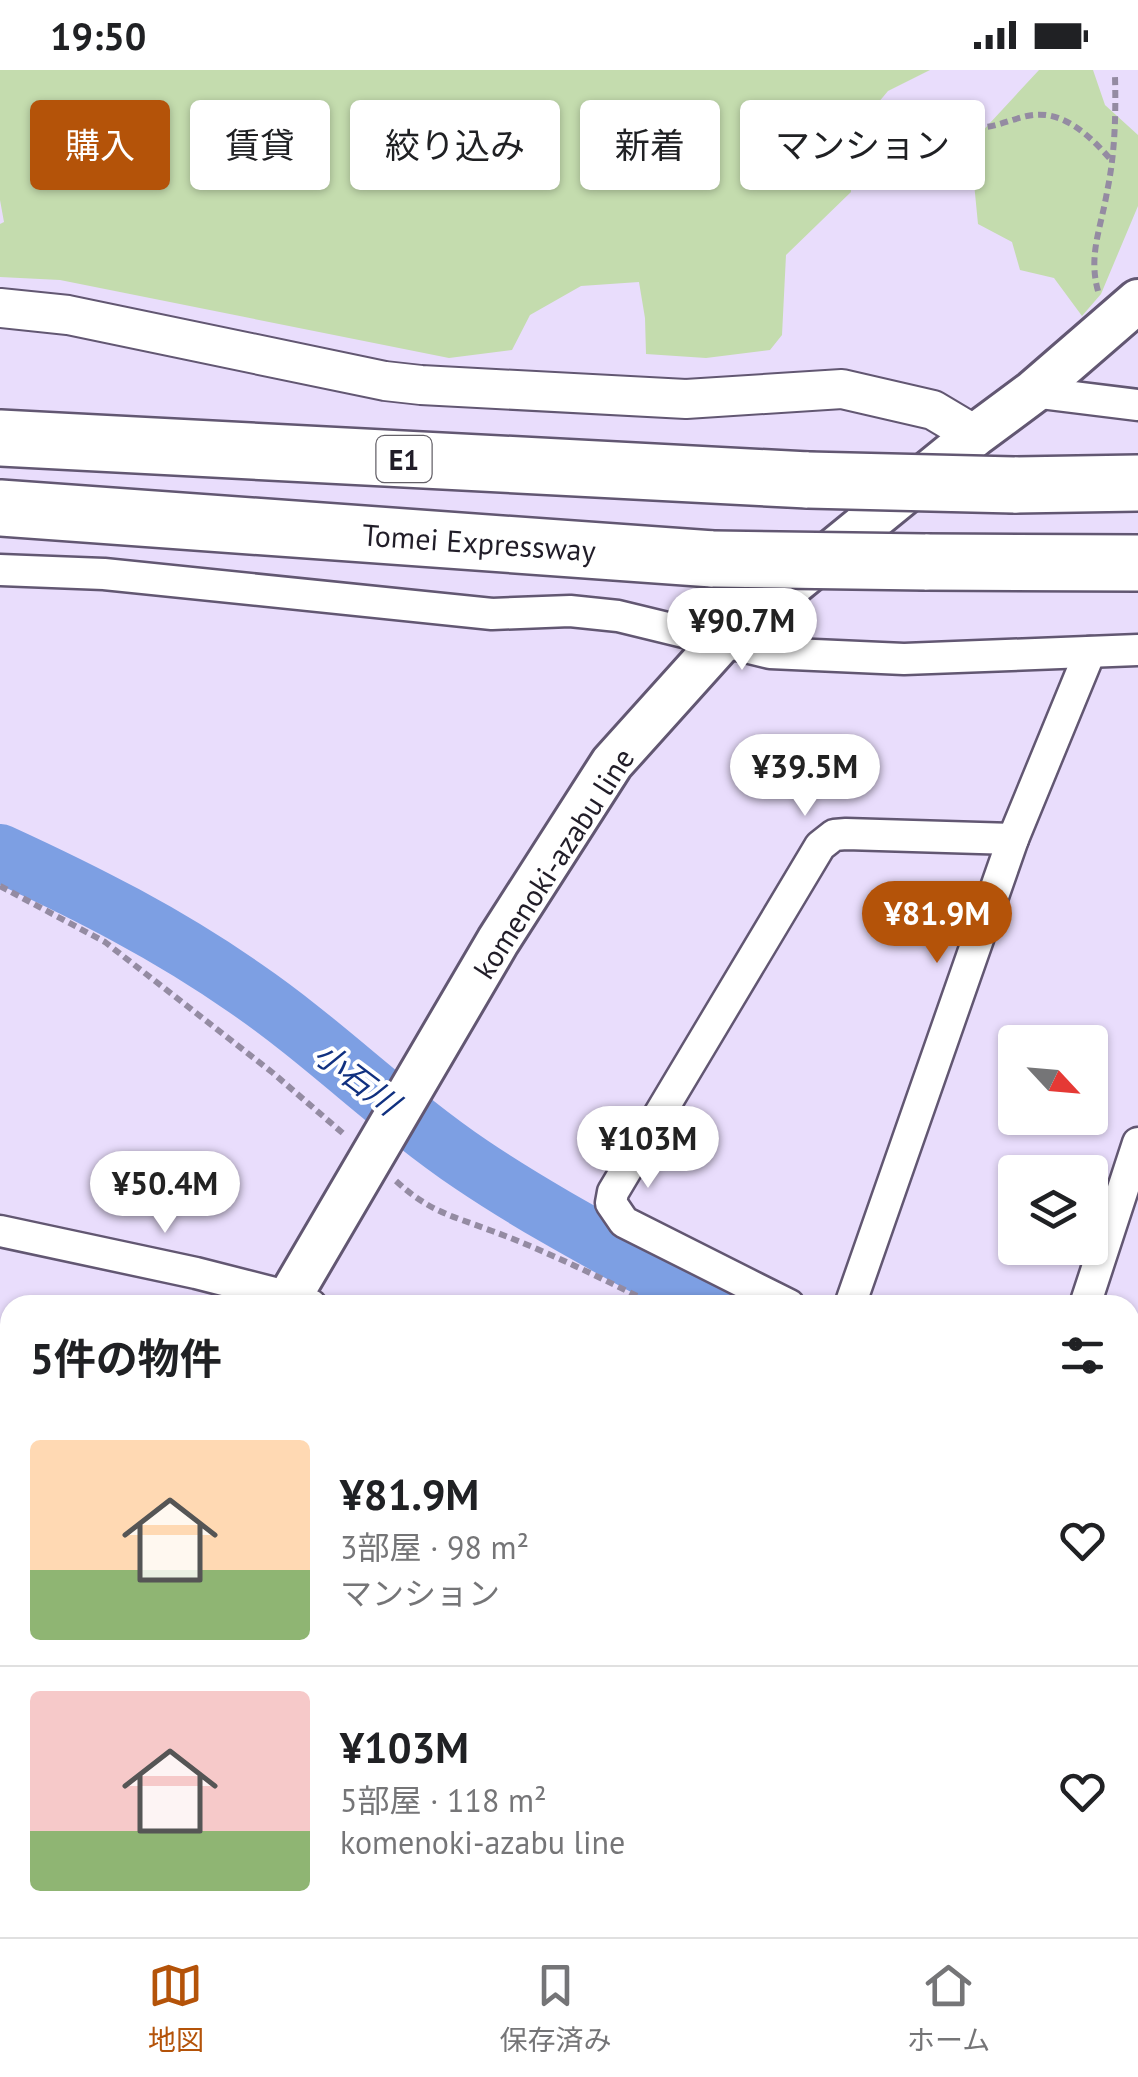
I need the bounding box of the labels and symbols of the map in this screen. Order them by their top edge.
road number: E1 [376,436,432,482]
street label: Tomei Expressway [361,514,597,570]
pin: ¥90.7M [661,588,823,673]
pin: ¥39.5M [724,734,886,819]
street label: komenoki-azabu line [464,740,642,986]
pin: ¥81.9M [856,881,1018,966]
north arrow [998,1025,1108,1135]
water label: 小石川 [306,1032,410,1125]
pin: ¥103M [578,1106,718,1191]
pin: ¥50.4M [84,1151,246,1236]

